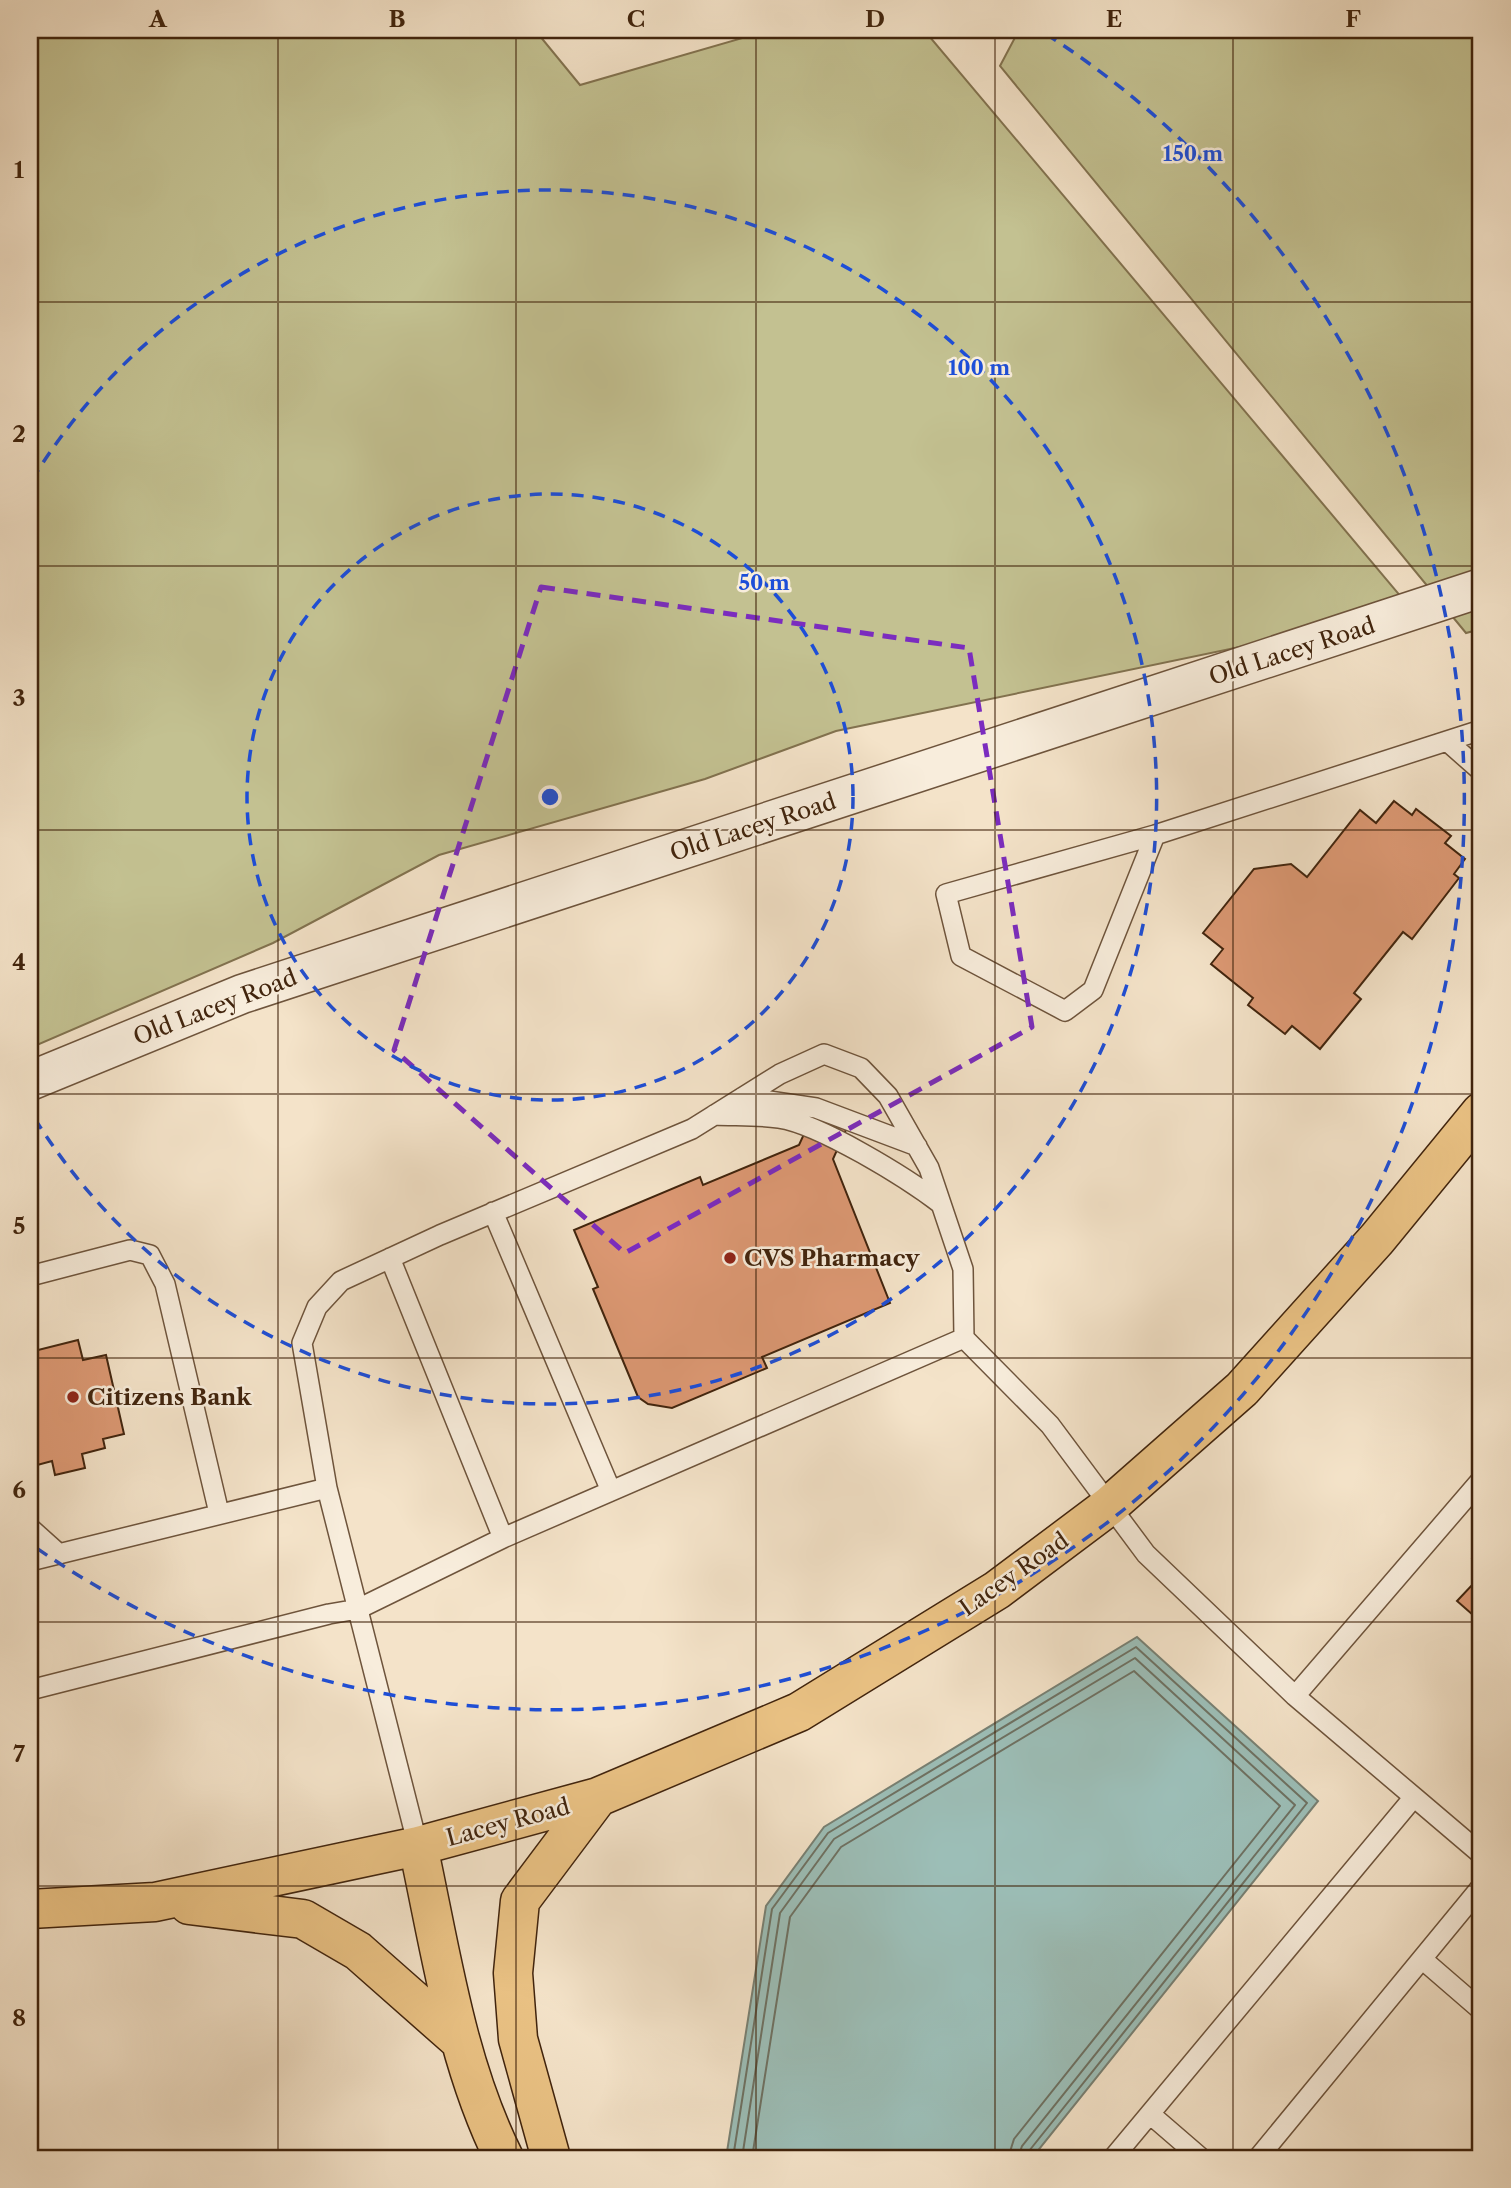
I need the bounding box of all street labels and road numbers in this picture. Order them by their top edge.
street label: Old Lacey Road [1206,611,1378,691]
street label: Old Lacey Road [667,787,839,867]
street label: Old Lacey Road [129,963,301,1051]
street label: Lacey Road [954,1526,1074,1622]
street label: Lacey Road [443,1792,573,1852]

